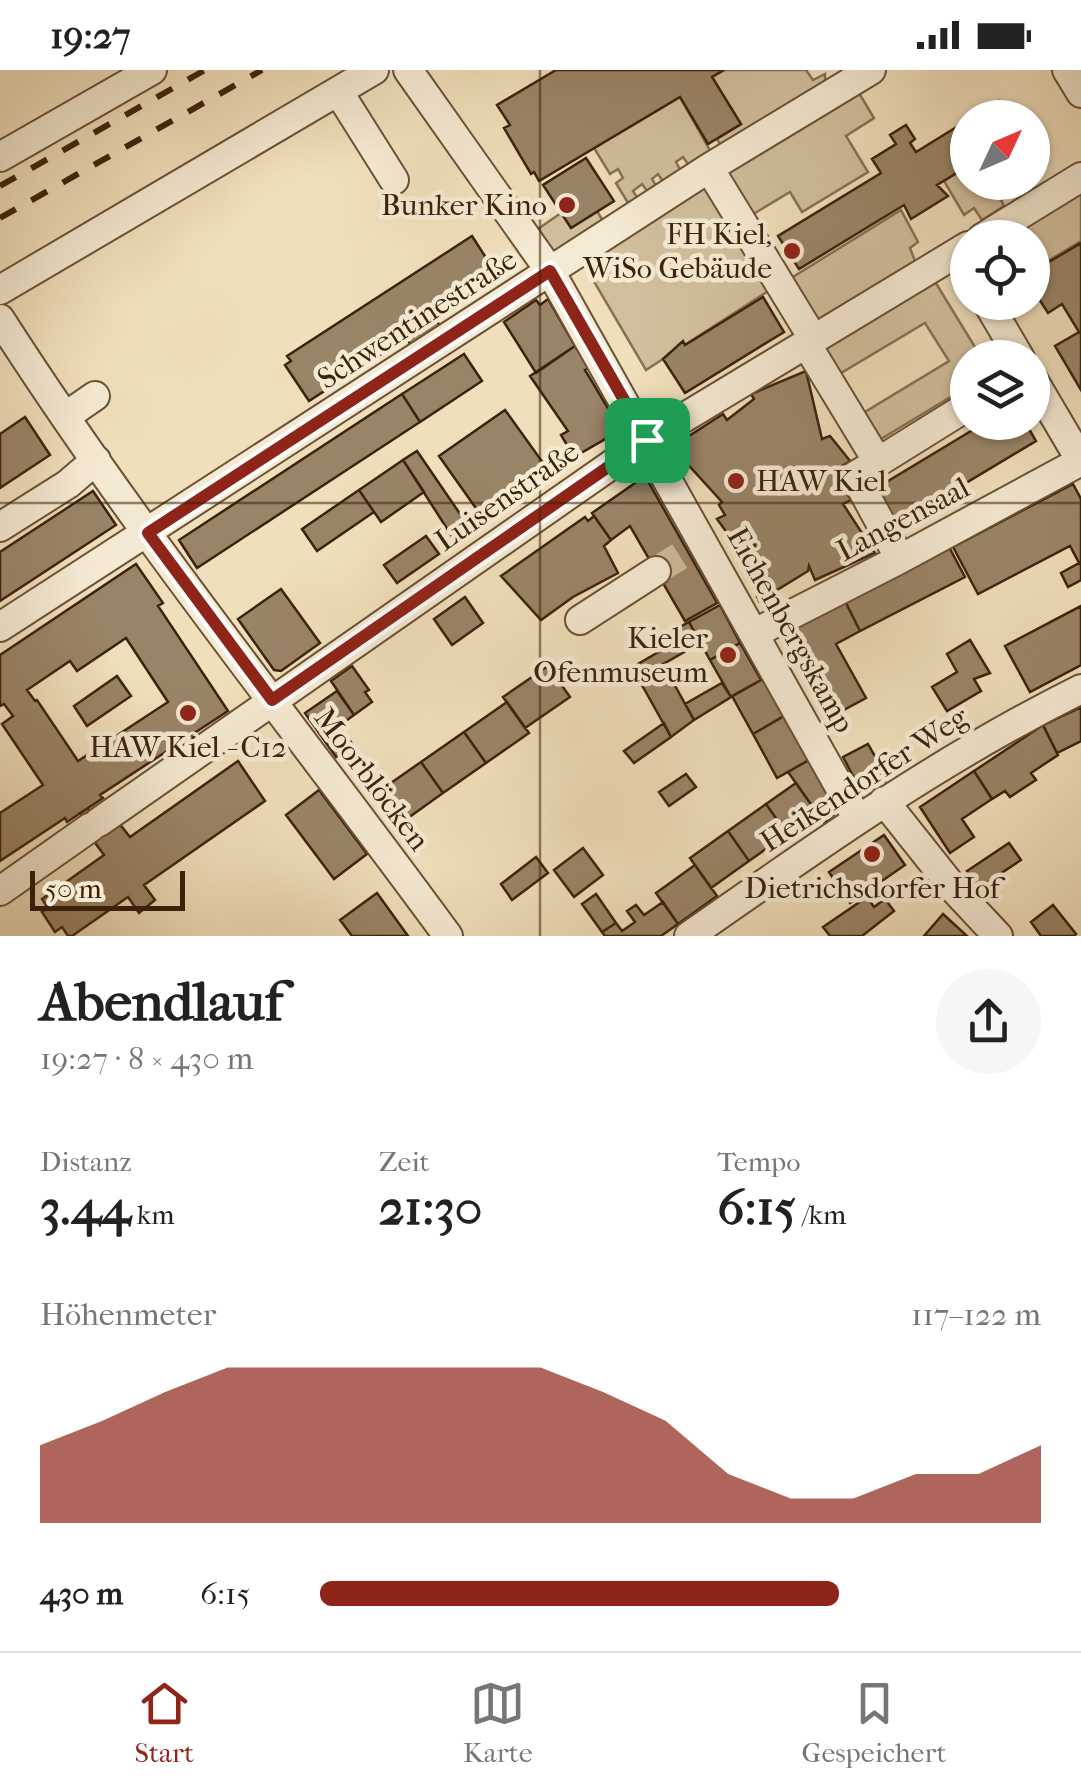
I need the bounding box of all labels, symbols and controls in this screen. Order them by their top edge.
text: 19:27 [50,13,131,58]
north arrow [950,100,1050,200]
map controls [950,100,1050,440]
place label: Bunker Kino [381,188,547,223]
marker: Bunker Kino [556,194,578,216]
place label: FH Kiel, WiSo Gebäude [582,217,772,286]
button: locate [950,220,1050,320]
marker: FH Kiel, WiSo Gebäude [781,240,803,262]
street label: Schwentinestraße [311,242,523,397]
button: layers [950,340,1050,440]
pin [605,398,690,483]
icon: arrive [620,413,675,468]
street label: Luisenstraße [429,434,586,559]
place label: HAW Kiel [756,464,887,499]
marker: HAW Kiel [725,470,747,492]
street label: Langensaal [831,470,975,569]
street label: Eichenbergskamp [720,521,862,739]
place label: Kieler Ofenmuseum [533,621,708,690]
marker: Kieler Ofenmuseum [717,644,739,666]
street label: Heikendorfer Weg [754,699,975,859]
street label: Moorblöcken [307,701,437,858]
marker: HAW Kiel - C12 [177,702,199,724]
place label: HAW Kiel - C12 [89,730,287,765]
marker: Dietrichsdorfer Hof [861,843,883,865]
scale bar [30,866,185,910]
place label: Dietrichsdorfer Hof [744,871,1006,906]
text: 50 m [45,872,102,905]
button: share [936,969,1041,1074]
text: Abendlauf [40,970,283,1034]
text: 19:27 · 8 × 430 m [40,1040,253,1077]
text: Distanz [40,1145,132,1178]
text: Zeit [379,1145,430,1178]
text: Tempo [717,1145,800,1178]
text: 3.44 [40,1178,131,1237]
text: 21:30 [379,1178,482,1237]
text: 6:15 [717,1178,796,1237]
text: km [131,1198,174,1231]
text: /km [796,1198,846,1231]
text: Höhenmeter [40,1296,216,1333]
text: 117–122 m [911,1296,1041,1333]
text: 430 m [40,1575,123,1612]
text: 6:15 [200,1575,250,1612]
tab: Start [135,1676,194,1769]
tab: Karte [463,1676,533,1769]
tab: Gespeichert [802,1676,946,1769]

